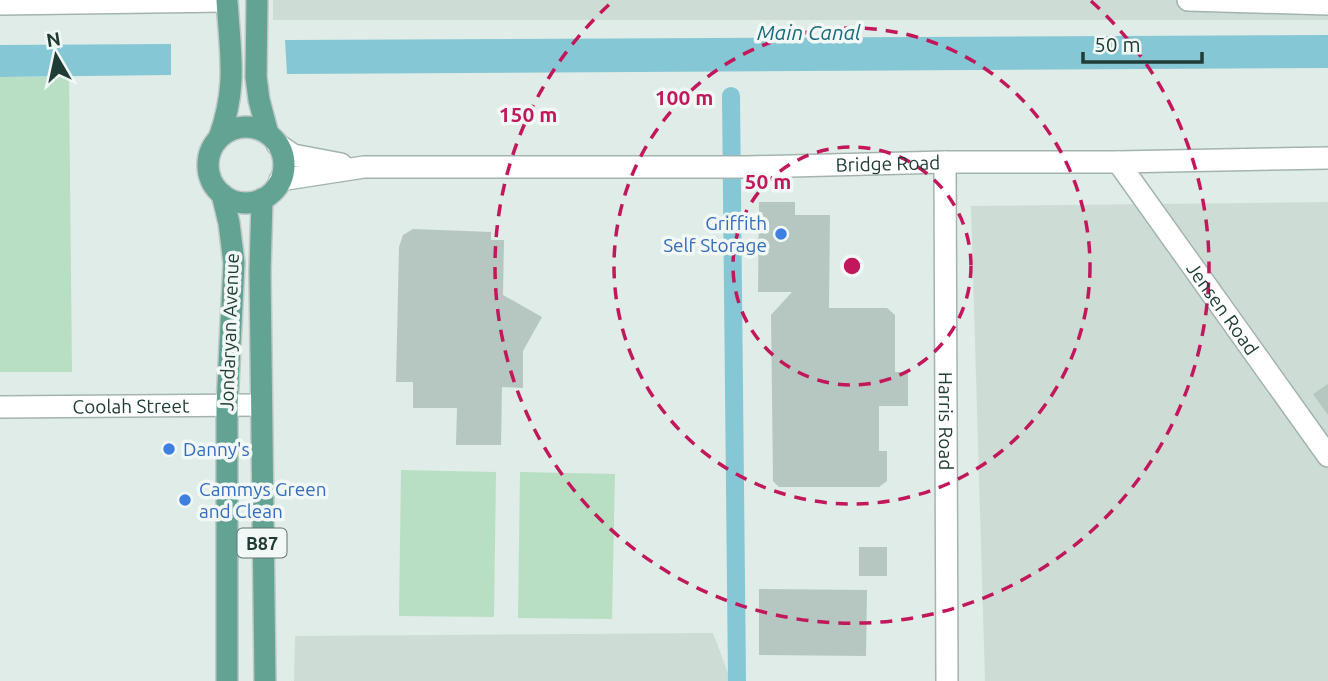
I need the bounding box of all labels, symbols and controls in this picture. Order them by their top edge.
water label: Main Canal [757,20,861,44]
north arrow [21,21,91,91]
scale bar [1083,21,1202,65]
text: N [45,27,62,51]
text: 50 m [1094,32,1141,56]
text: 100 m [655,85,713,109]
text: 150 m [499,102,557,126]
street label: Bridge Road [835,151,941,176]
text: 50 m [745,169,791,193]
place label: Griffith Self Storage [663,212,767,256]
marker: Griffith Self Storage [773,226,789,242]
street label: Jondaryan Avenue [215,253,243,411]
centre of rings [840,254,864,278]
street label: Jensen Road [1182,258,1263,359]
street label: Harris Road [935,372,957,470]
street label: Coolah Street [72,395,190,417]
place label: Danny's [183,438,250,460]
marker: Danny's [161,441,177,457]
place label: Cammys Green and Clean [199,478,327,522]
marker: Cammys Green and Clean [177,492,193,508]
road number: B87 [238,528,286,558]

